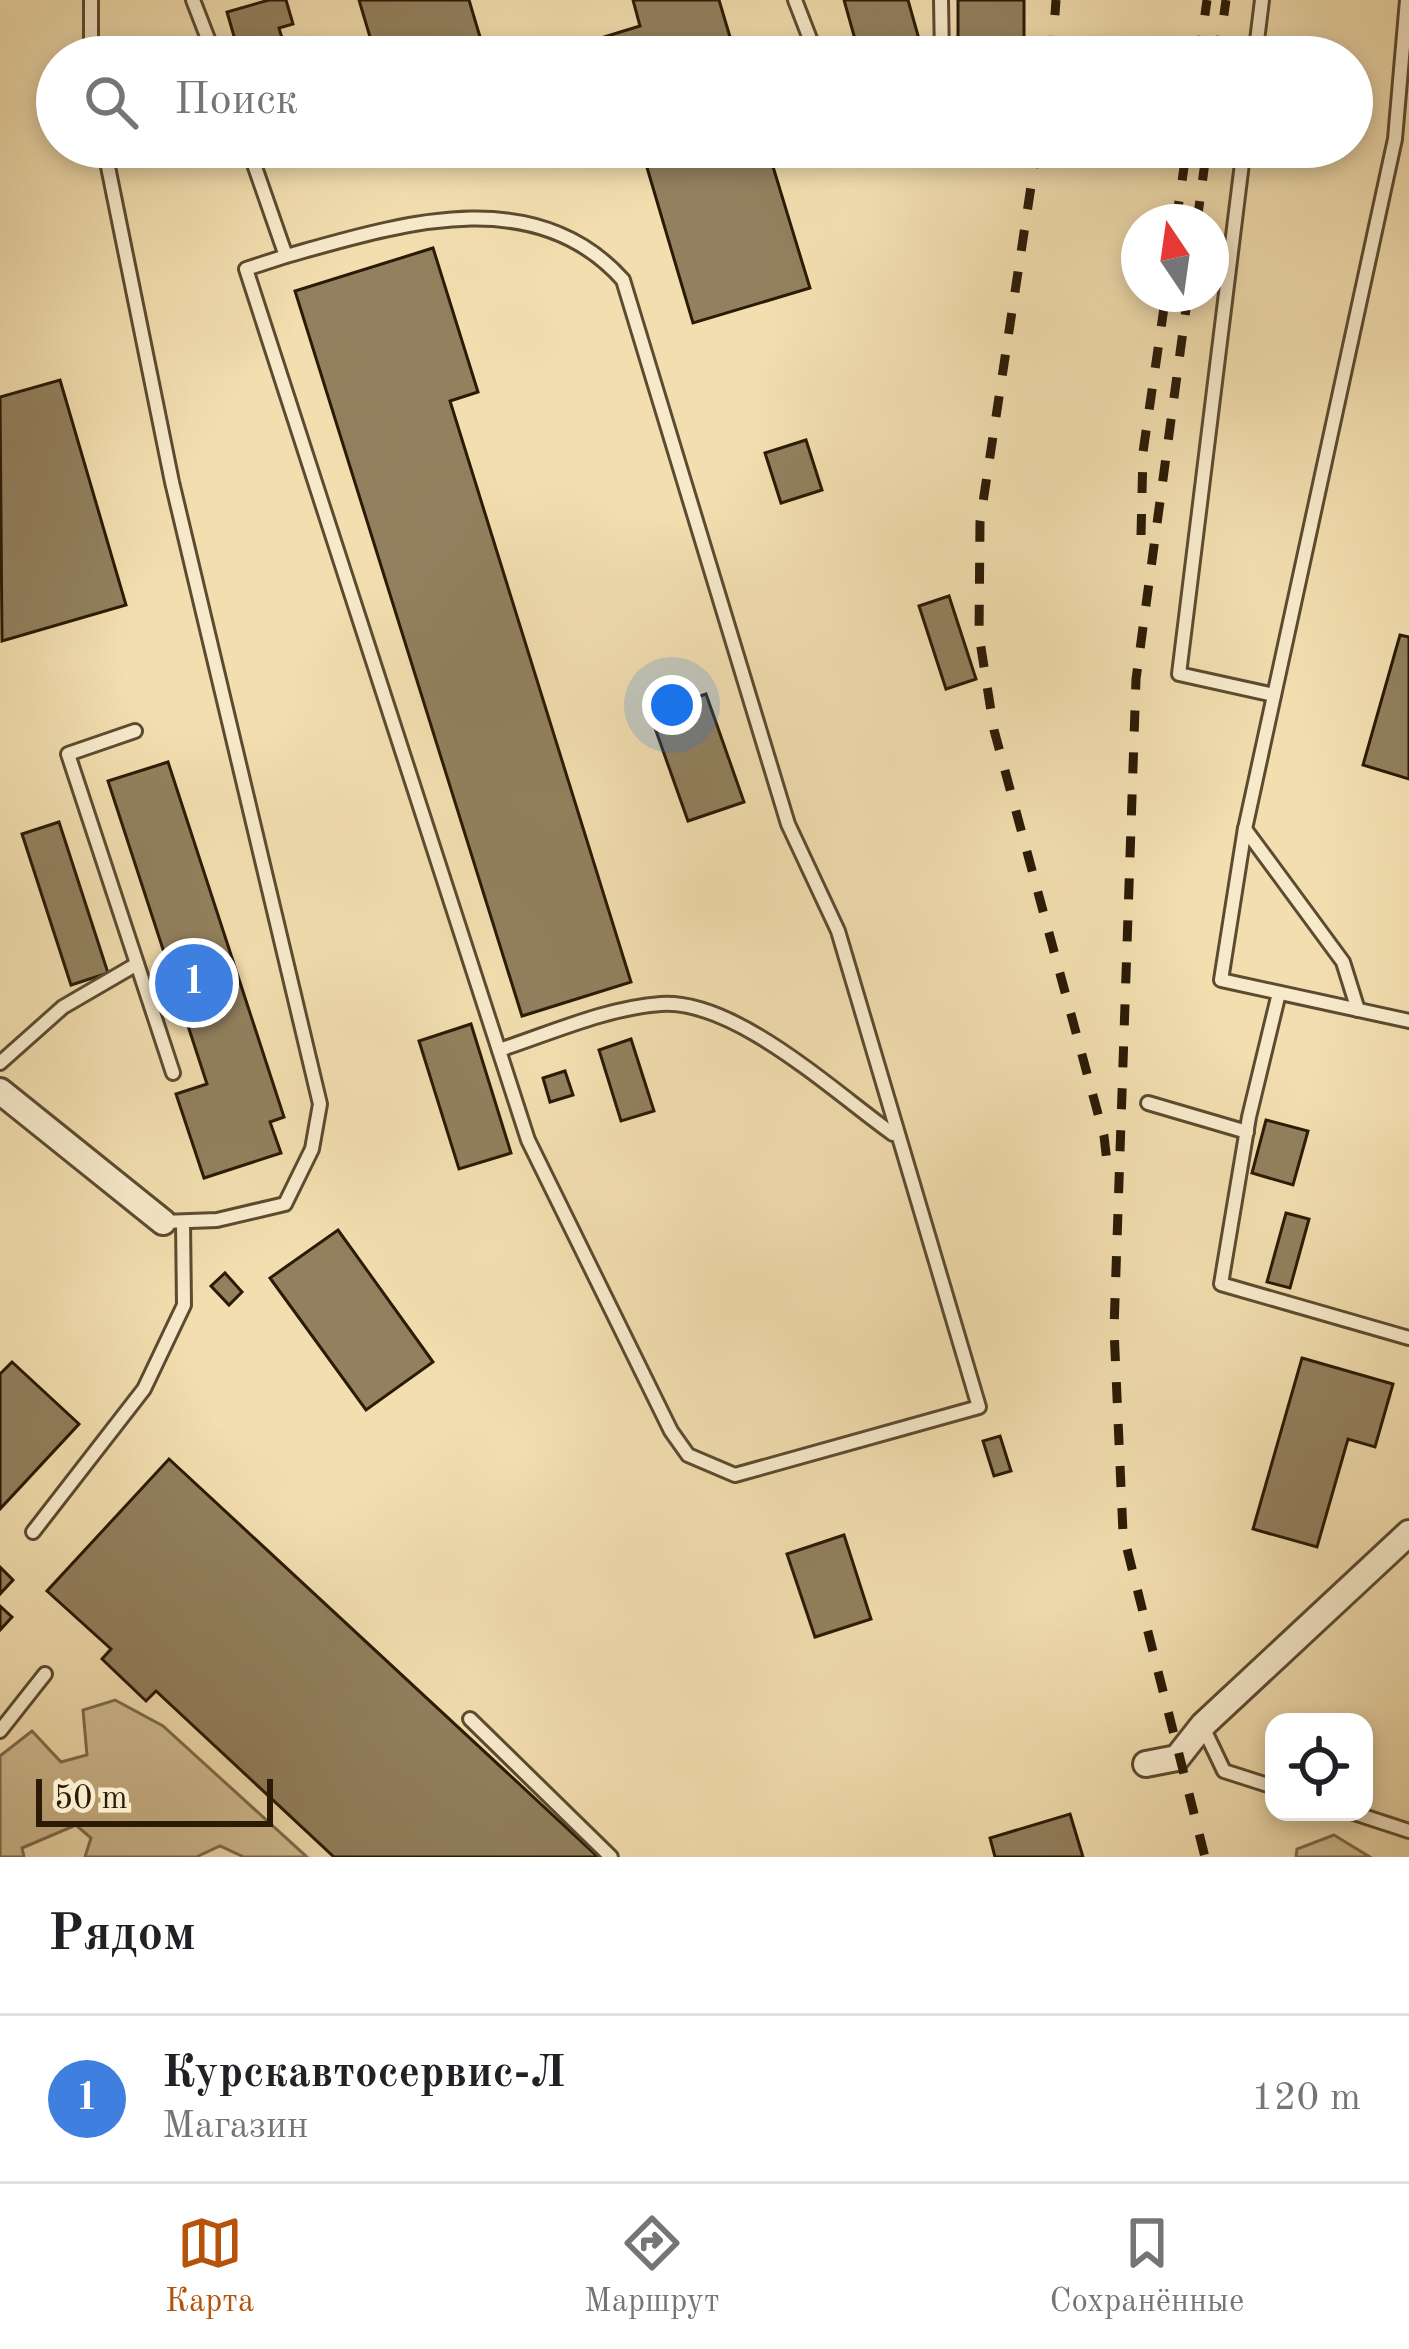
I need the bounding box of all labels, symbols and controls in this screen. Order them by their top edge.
search box [36,36,1373,168]
icon: search [78,69,144,135]
text: Поиск [174,79,298,124]
north arrow [1121,204,1229,312]
your location [642,675,702,735]
pin: 1 [155,938,233,1028]
map controls [1265,1713,1373,1821]
button: locate [1265,1713,1373,1821]
scale bar [36,1773,273,1826]
text: 50 m [54,1783,128,1816]
text: Рядом [48,1910,196,1961]
text: Курскавтосервис-Л [162,2052,565,2097]
text: 1 [76,2079,98,2118]
text: 120 m [1251,2079,1361,2118]
text: Магазин [162,2107,308,2146]
tab: Карта [165,2210,254,2323]
tab: Маршрут [584,2210,720,2323]
tab: Сохранённые [1049,2210,1244,2323]

